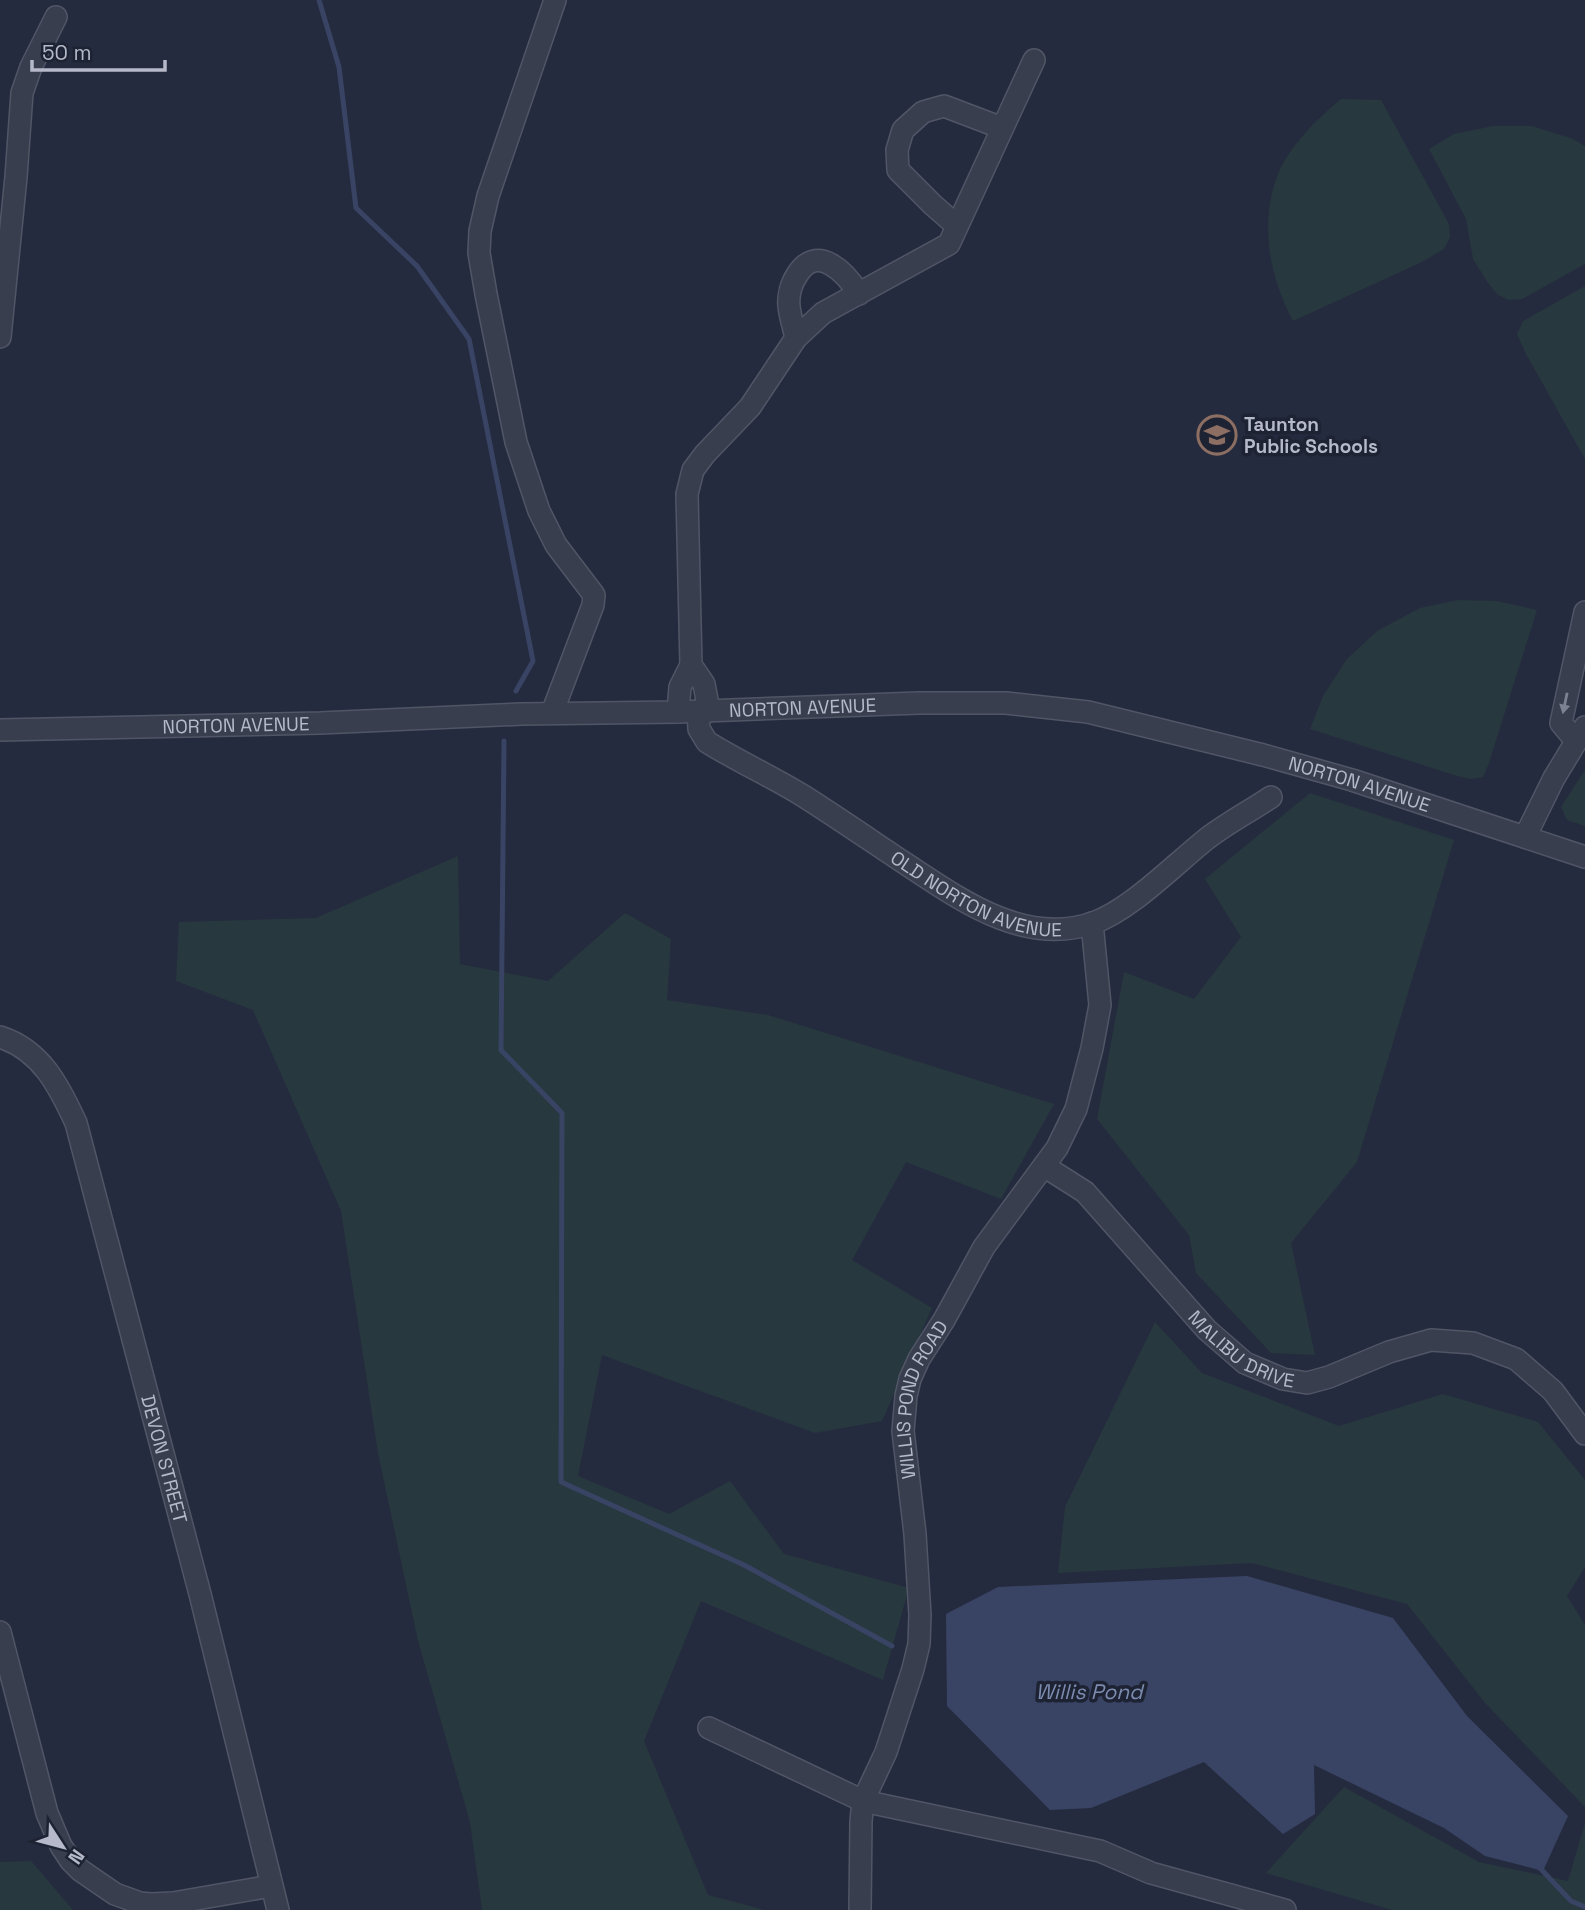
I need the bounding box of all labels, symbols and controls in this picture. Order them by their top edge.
scale bar [32,28,164,72]
text: 50 m [42,39,92,66]
place label: Taunton Public Schools [1244,412,1378,459]
school or university icon: Taunton Public Schools [1196,414,1238,456]
one-way arrow [1560,692,1571,714]
street label: NORTON AVENUE [729,693,877,723]
street label: NORTON AVENUE [162,711,310,739]
street label: NORTON AVENUE [1286,751,1434,818]
street label: OLD NORTON AVENUE [886,845,1062,942]
street label: MALIBU DRIVE [1182,1305,1296,1394]
street label: WILLIS POND ROAD [891,1316,954,1480]
street label: DEVON STREET [135,1392,193,1526]
water label: Willis Pond [1035,1678,1145,1705]
north arrow [28,1812,98,1882]
text: N [62,1844,90,1869]

